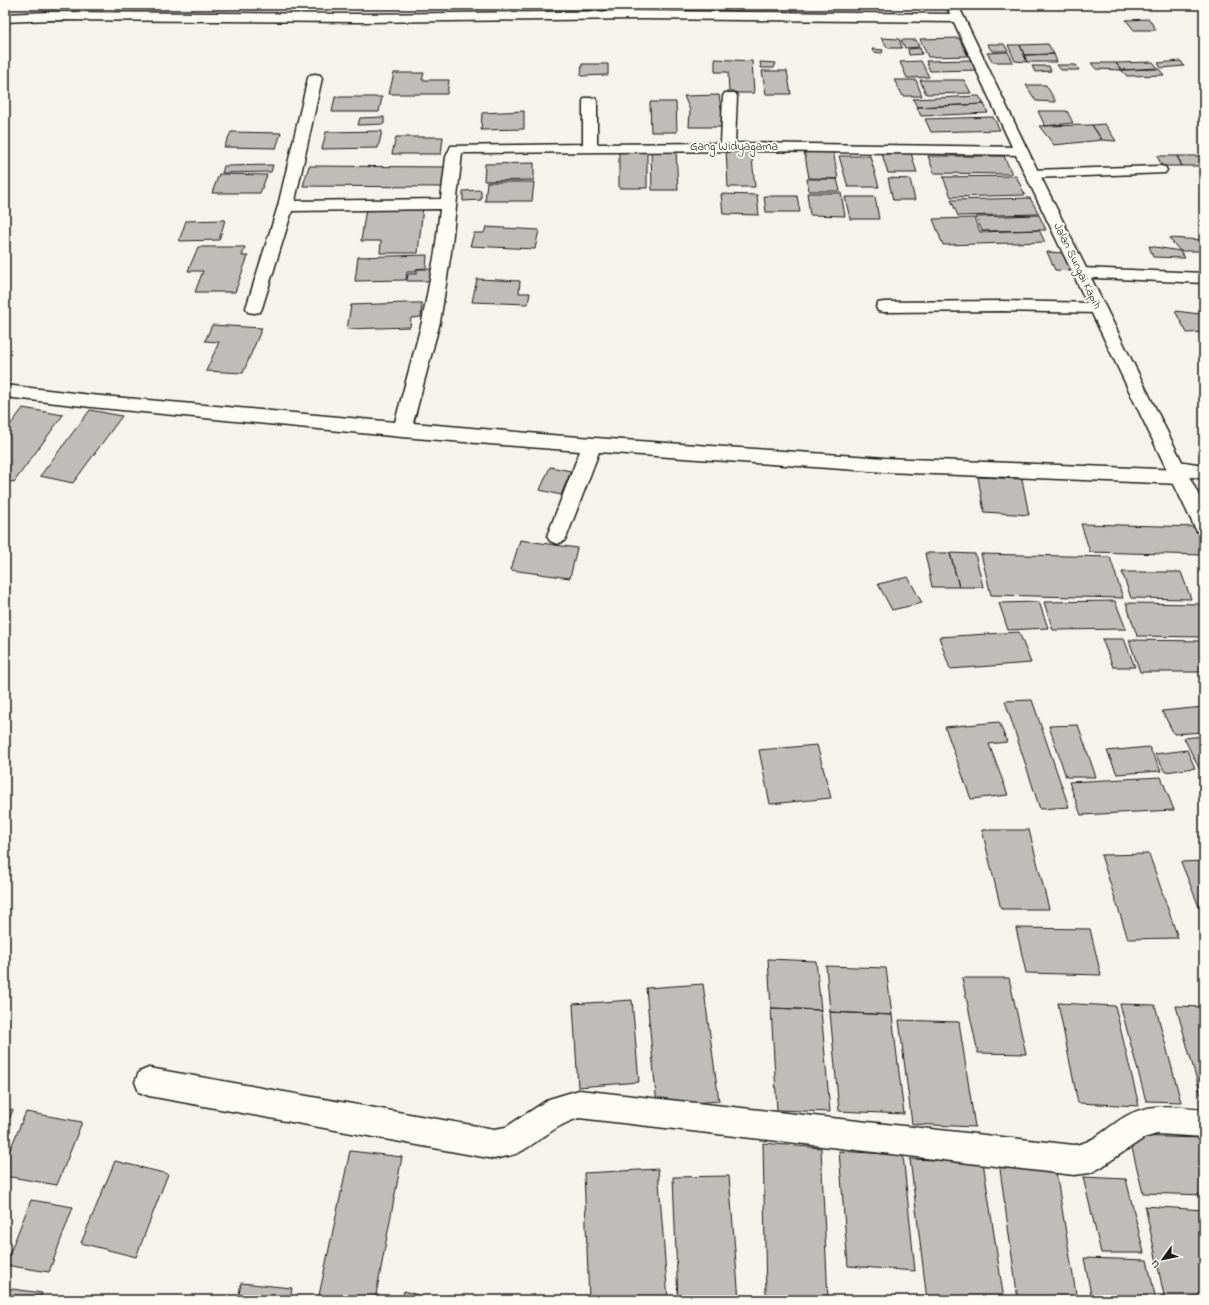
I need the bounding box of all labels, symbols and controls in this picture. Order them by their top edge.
street label: Gang Widyagama [690,138,778,157]
street label: Jalan Sungai Kapih [1047,220,1106,313]
north arrow [1143,1239,1183,1279]
text: U [1147,1257,1164,1271]

